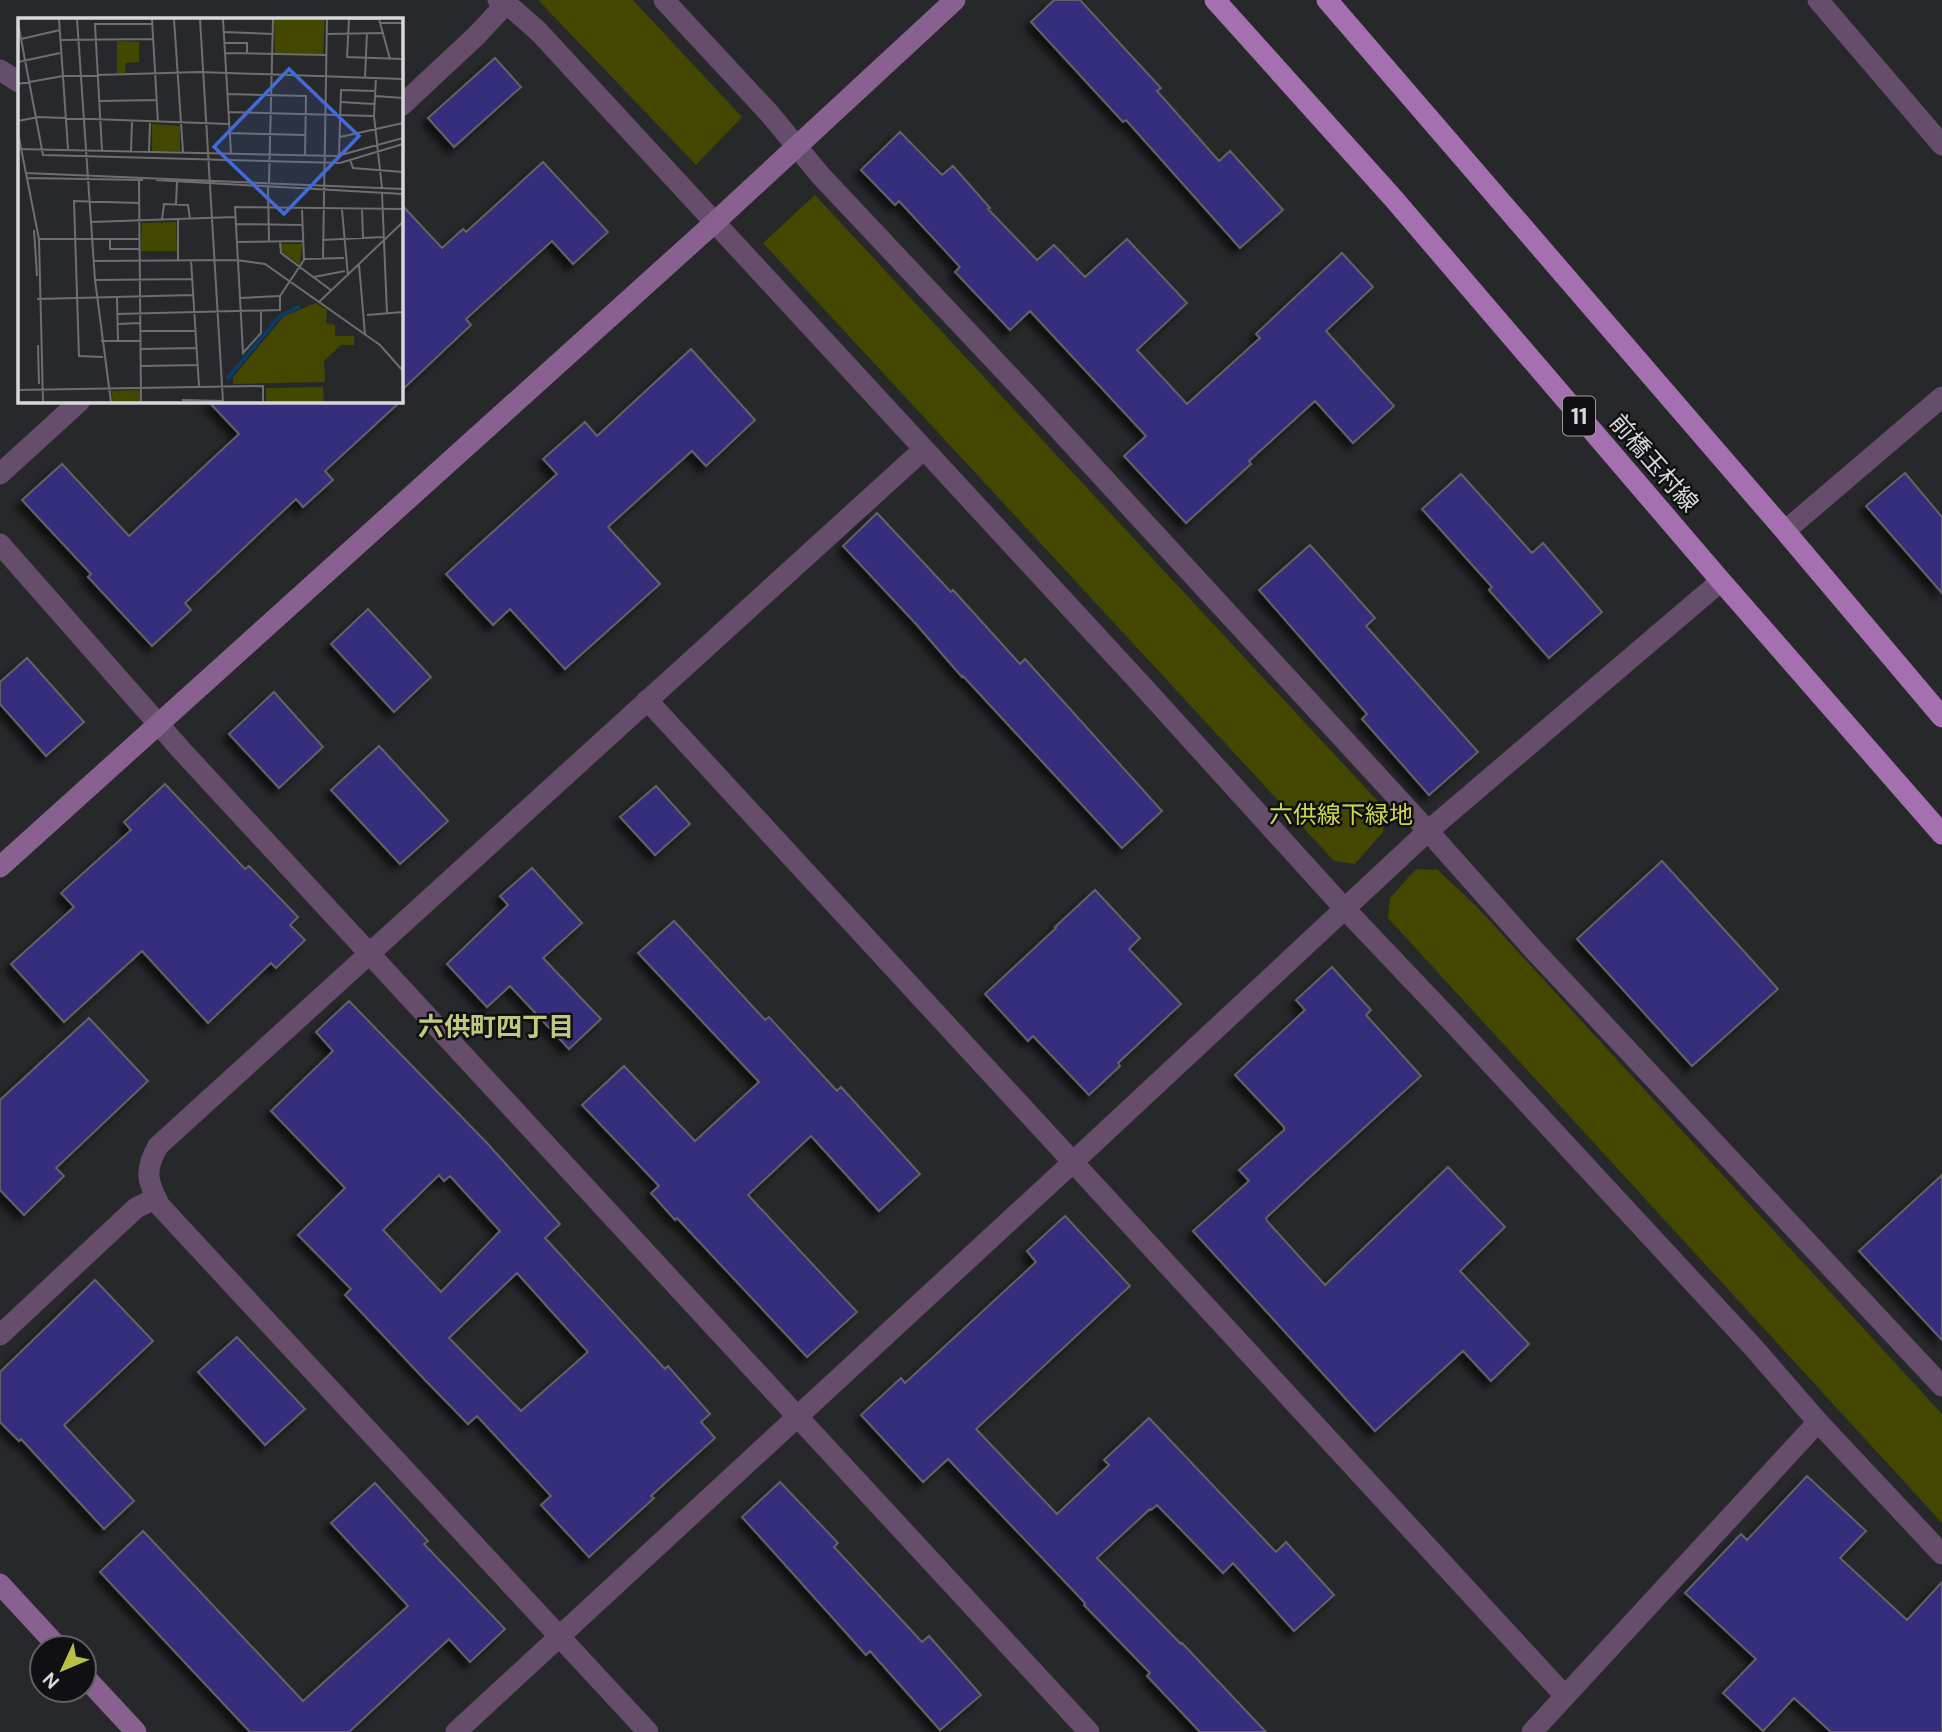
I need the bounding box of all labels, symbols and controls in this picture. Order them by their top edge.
inset map [18,18,402,402]
road number: 11 [1563,396,1595,436]
street label: 前橋玉村線 [1603,407,1705,518]
park label: 六供線下緑地 [1269,799,1413,830]
district label: 六供町四丁目 [418,1010,574,1044]
north arrow [28,1634,98,1704]
text: N [37,1667,65,1694]

